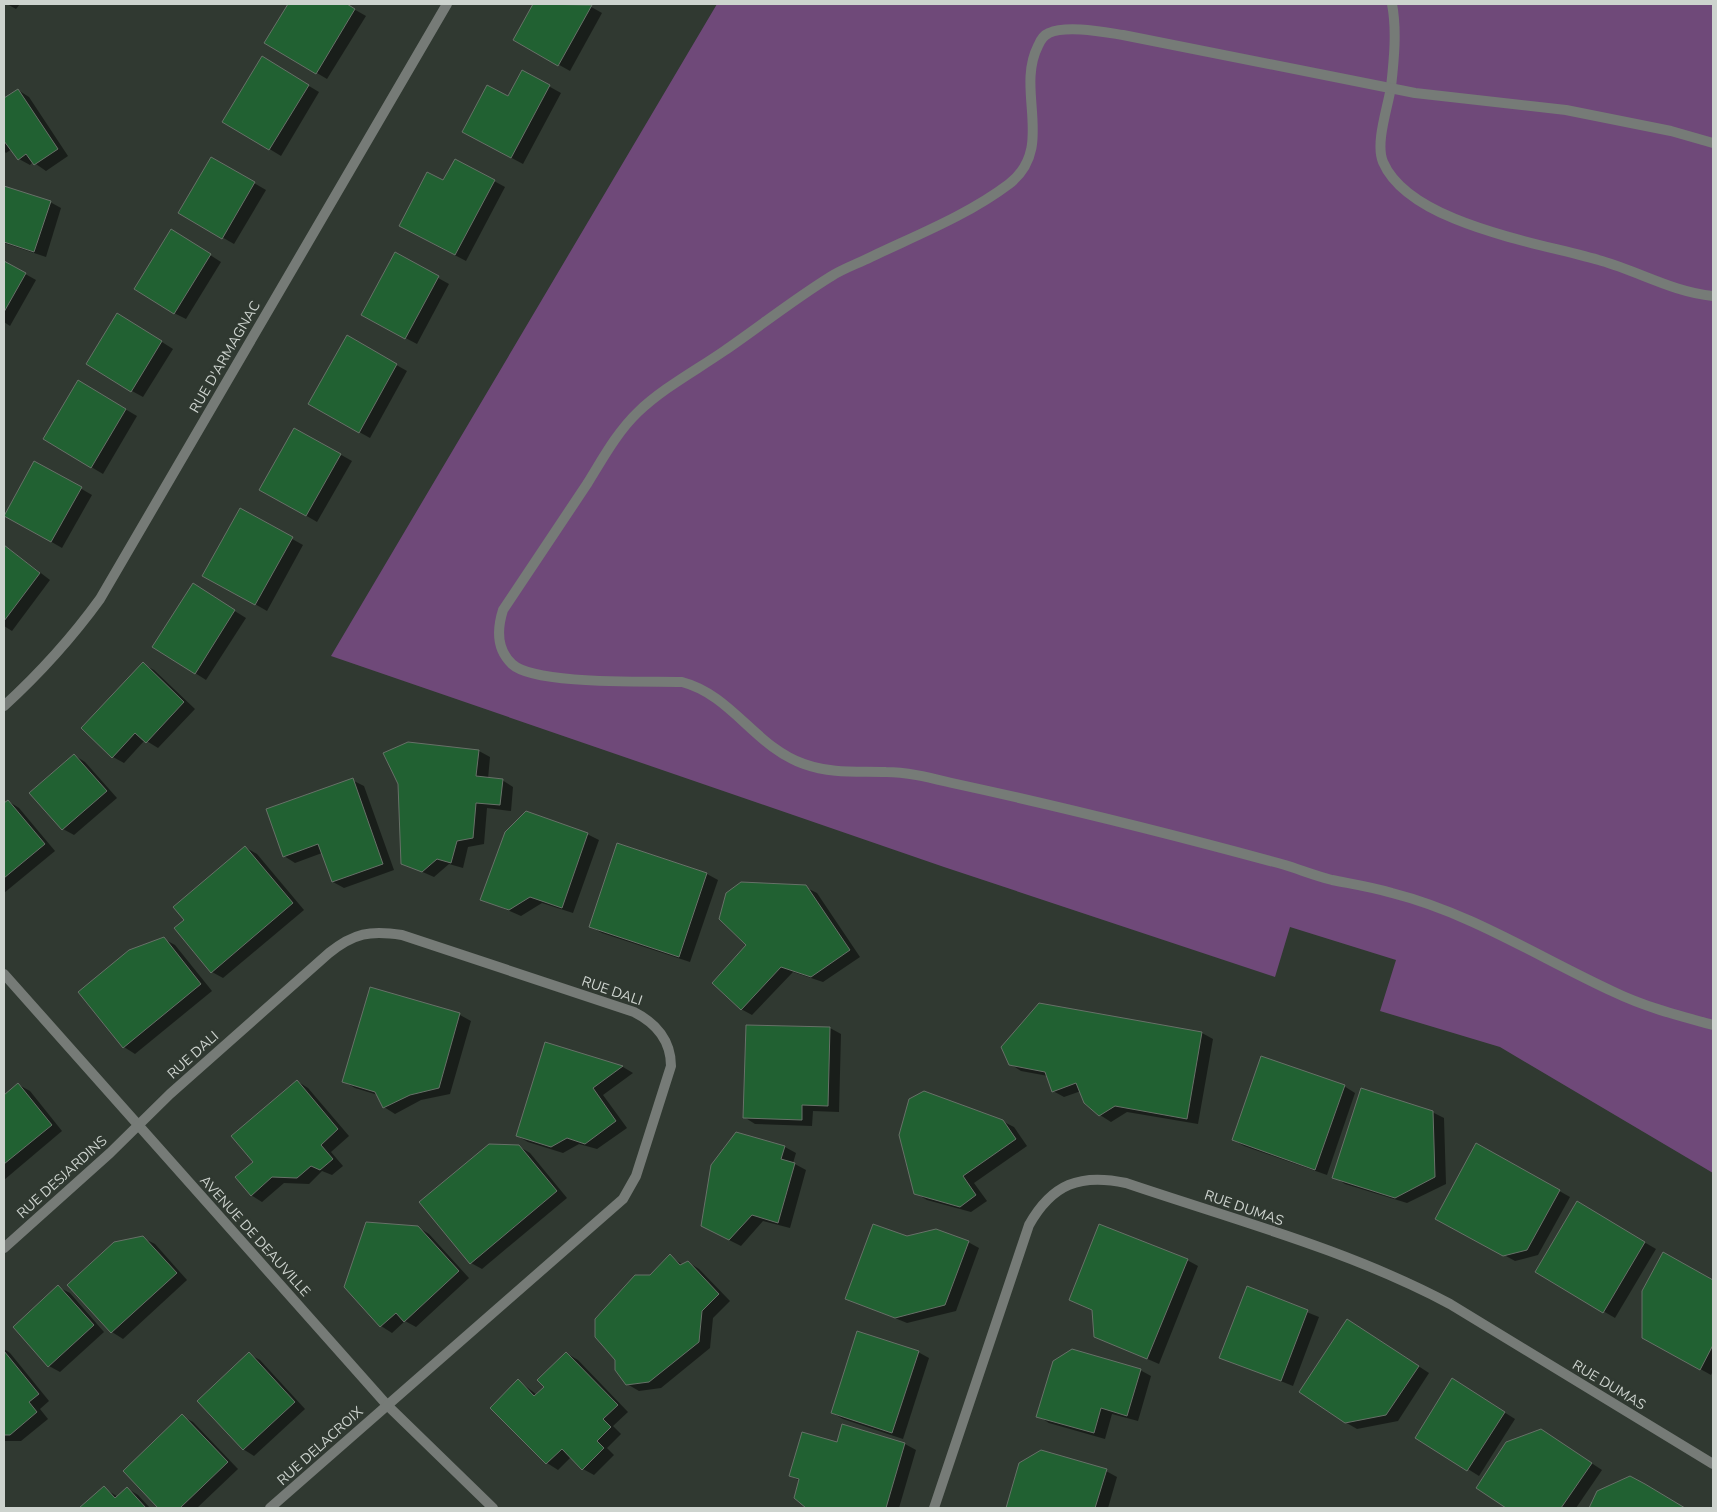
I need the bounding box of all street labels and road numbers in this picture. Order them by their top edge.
street label: RUE D'ARMAGNAC [185,298,265,416]
street label: RUE DALI [579,972,645,1010]
street label: RUE DALI [163,1027,223,1083]
street label: RUE DESJARDINS [13,1131,111,1223]
street label: AVENUE DE DEAUVILLE [195,1171,315,1301]
street label: RUE DUMAS [1202,1186,1287,1231]
street label: RUE DUMAS [1569,1356,1650,1415]
street label: RUE DELACROIX [273,1402,367,1490]

